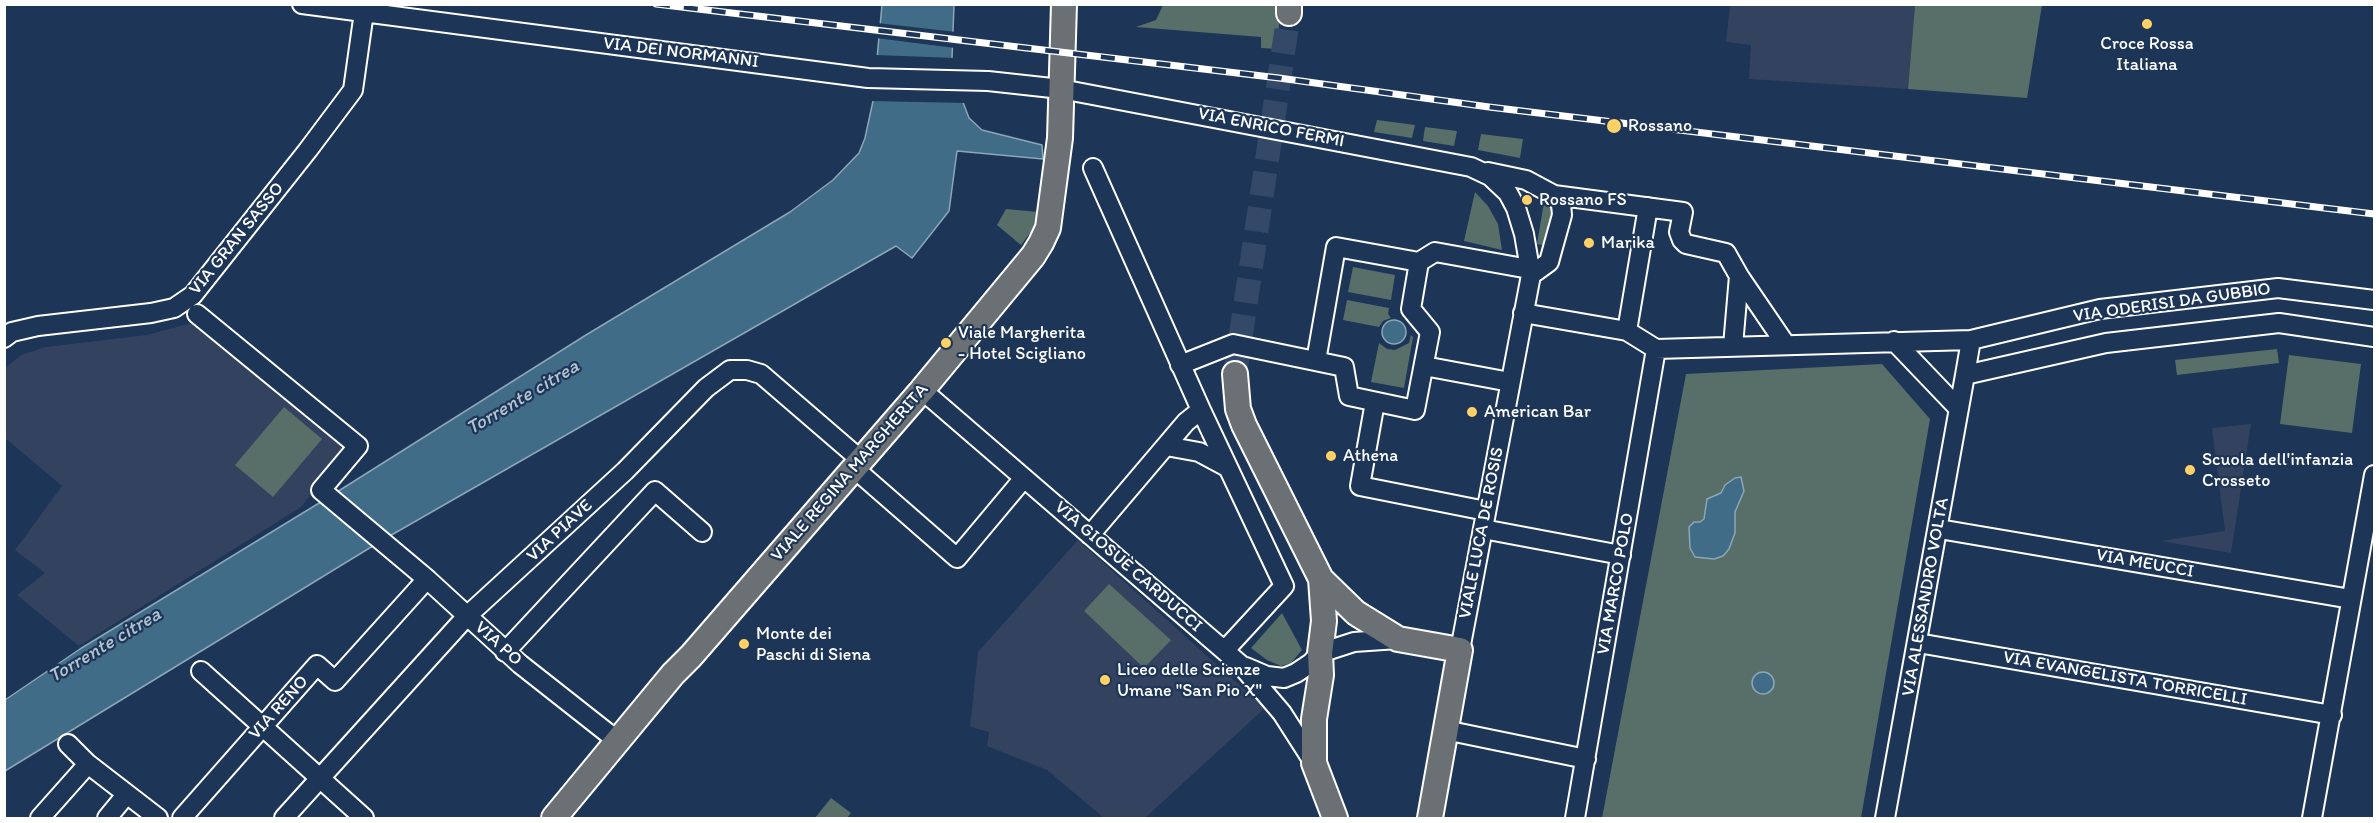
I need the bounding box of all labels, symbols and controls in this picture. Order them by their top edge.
marker: Croce Rossa Italiana [2140,17,2154,31]
street label: VIA DEI NORMANNI [602,33,760,73]
place label: Croce Rossa Italiana [2100,33,2194,76]
street label: VIA ENRICO FERMI [1196,103,1346,153]
place label: Rossano [1628,115,1692,137]
marker: Rossano [1605,117,1623,135]
street label: VIA GRAN SASSO [185,178,289,300]
place label: Rossano FS [1539,189,1627,211]
marker: Rossano FS [1520,193,1534,207]
place label: Marika [1601,232,1655,254]
marker: Marika [1582,236,1596,250]
street label: VIA ODERISI DA GUBBIO [2072,278,2272,328]
place label: Viale Margherita - Hotel Scigliano [958,322,1086,364]
marker: Viale Margherita - Hotel Scigliano [939,336,953,350]
water label: Torrente citrea [462,355,584,441]
street label: VIALE REGINA MARGHERITA [767,380,933,566]
place label: American Bar [1484,401,1591,423]
marker: American Bar [1465,405,1479,419]
place label: Athena [1343,445,1398,467]
street label: VIALE LUCA DE ROSIS [1455,445,1509,621]
marker: Athena [1324,449,1338,463]
place label: Scuola dell'infanzia Crosseto [2202,449,2353,492]
marker: Scuola dell'infanzia Crosseto [2183,463,2197,477]
street label: VIA PIAVE [523,495,597,567]
street label: VIA ALESSANDRO VOLTA [1898,496,1954,698]
street label: VIA GIOSUÈ CARDUCCI [1050,497,1206,637]
street label: VIA MARCO POLO [1593,511,1639,657]
street label: VIA MEUCCI [2094,545,2196,583]
water label: Torrente citrea [44,603,166,689]
street label: VIA PO [470,617,526,671]
place label: Monte dei Paschi di Siena [756,623,871,666]
marker: Monte dei Paschi di Siena [737,637,751,651]
street label: VIA EVANGELISTA TORRICELLI [2001,647,2249,711]
place label: Liceo delle Scienze Umane "San Pio X" [1117,659,1262,702]
street label: VIA RENO [245,671,313,745]
marker: Liceo delle Scienze Umane "San Pio X" [1098,673,1112,687]

